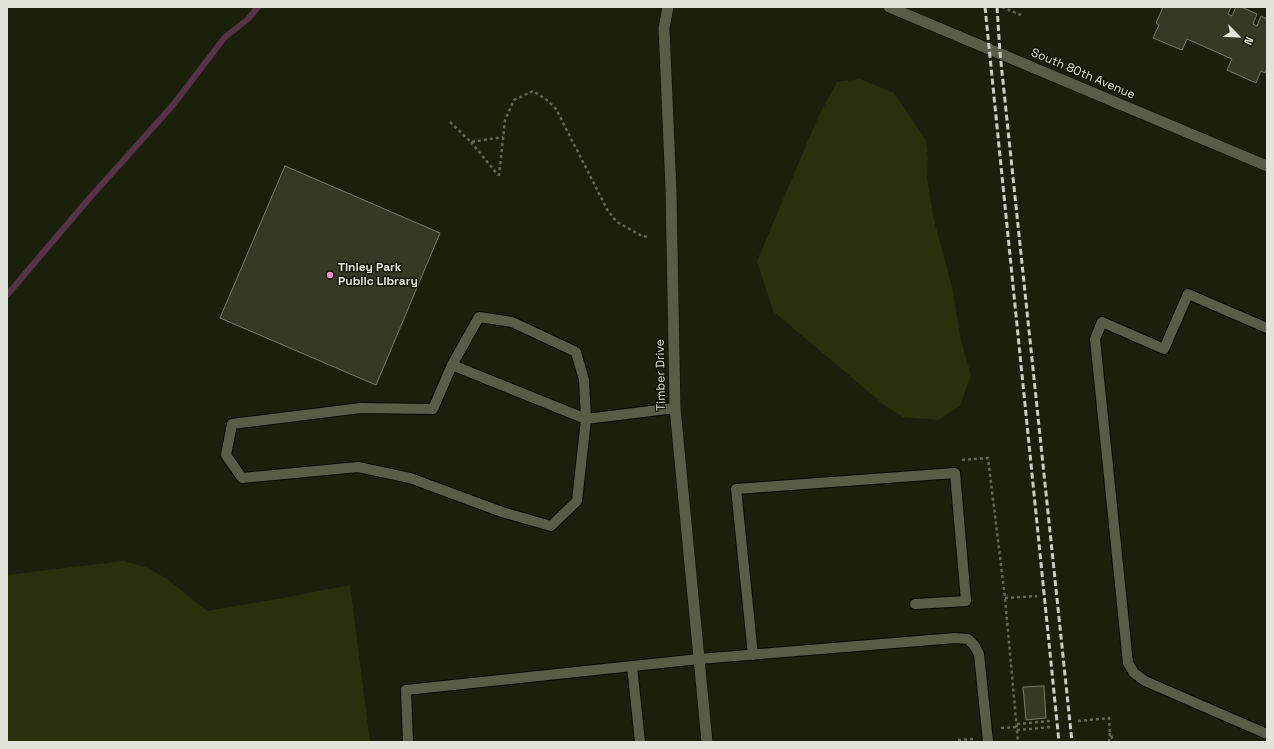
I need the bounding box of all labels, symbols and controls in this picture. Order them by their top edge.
north arrow [1218,16,1258,56]
text: N [1241,35,1257,47]
street label: South 80th Avenue [1029,46,1137,102]
place label: Tinley Park Public Library [338,261,418,289]
marker: Tinley Park Public Library [325,270,335,280]
street label: Timber Drive [653,339,669,411]

